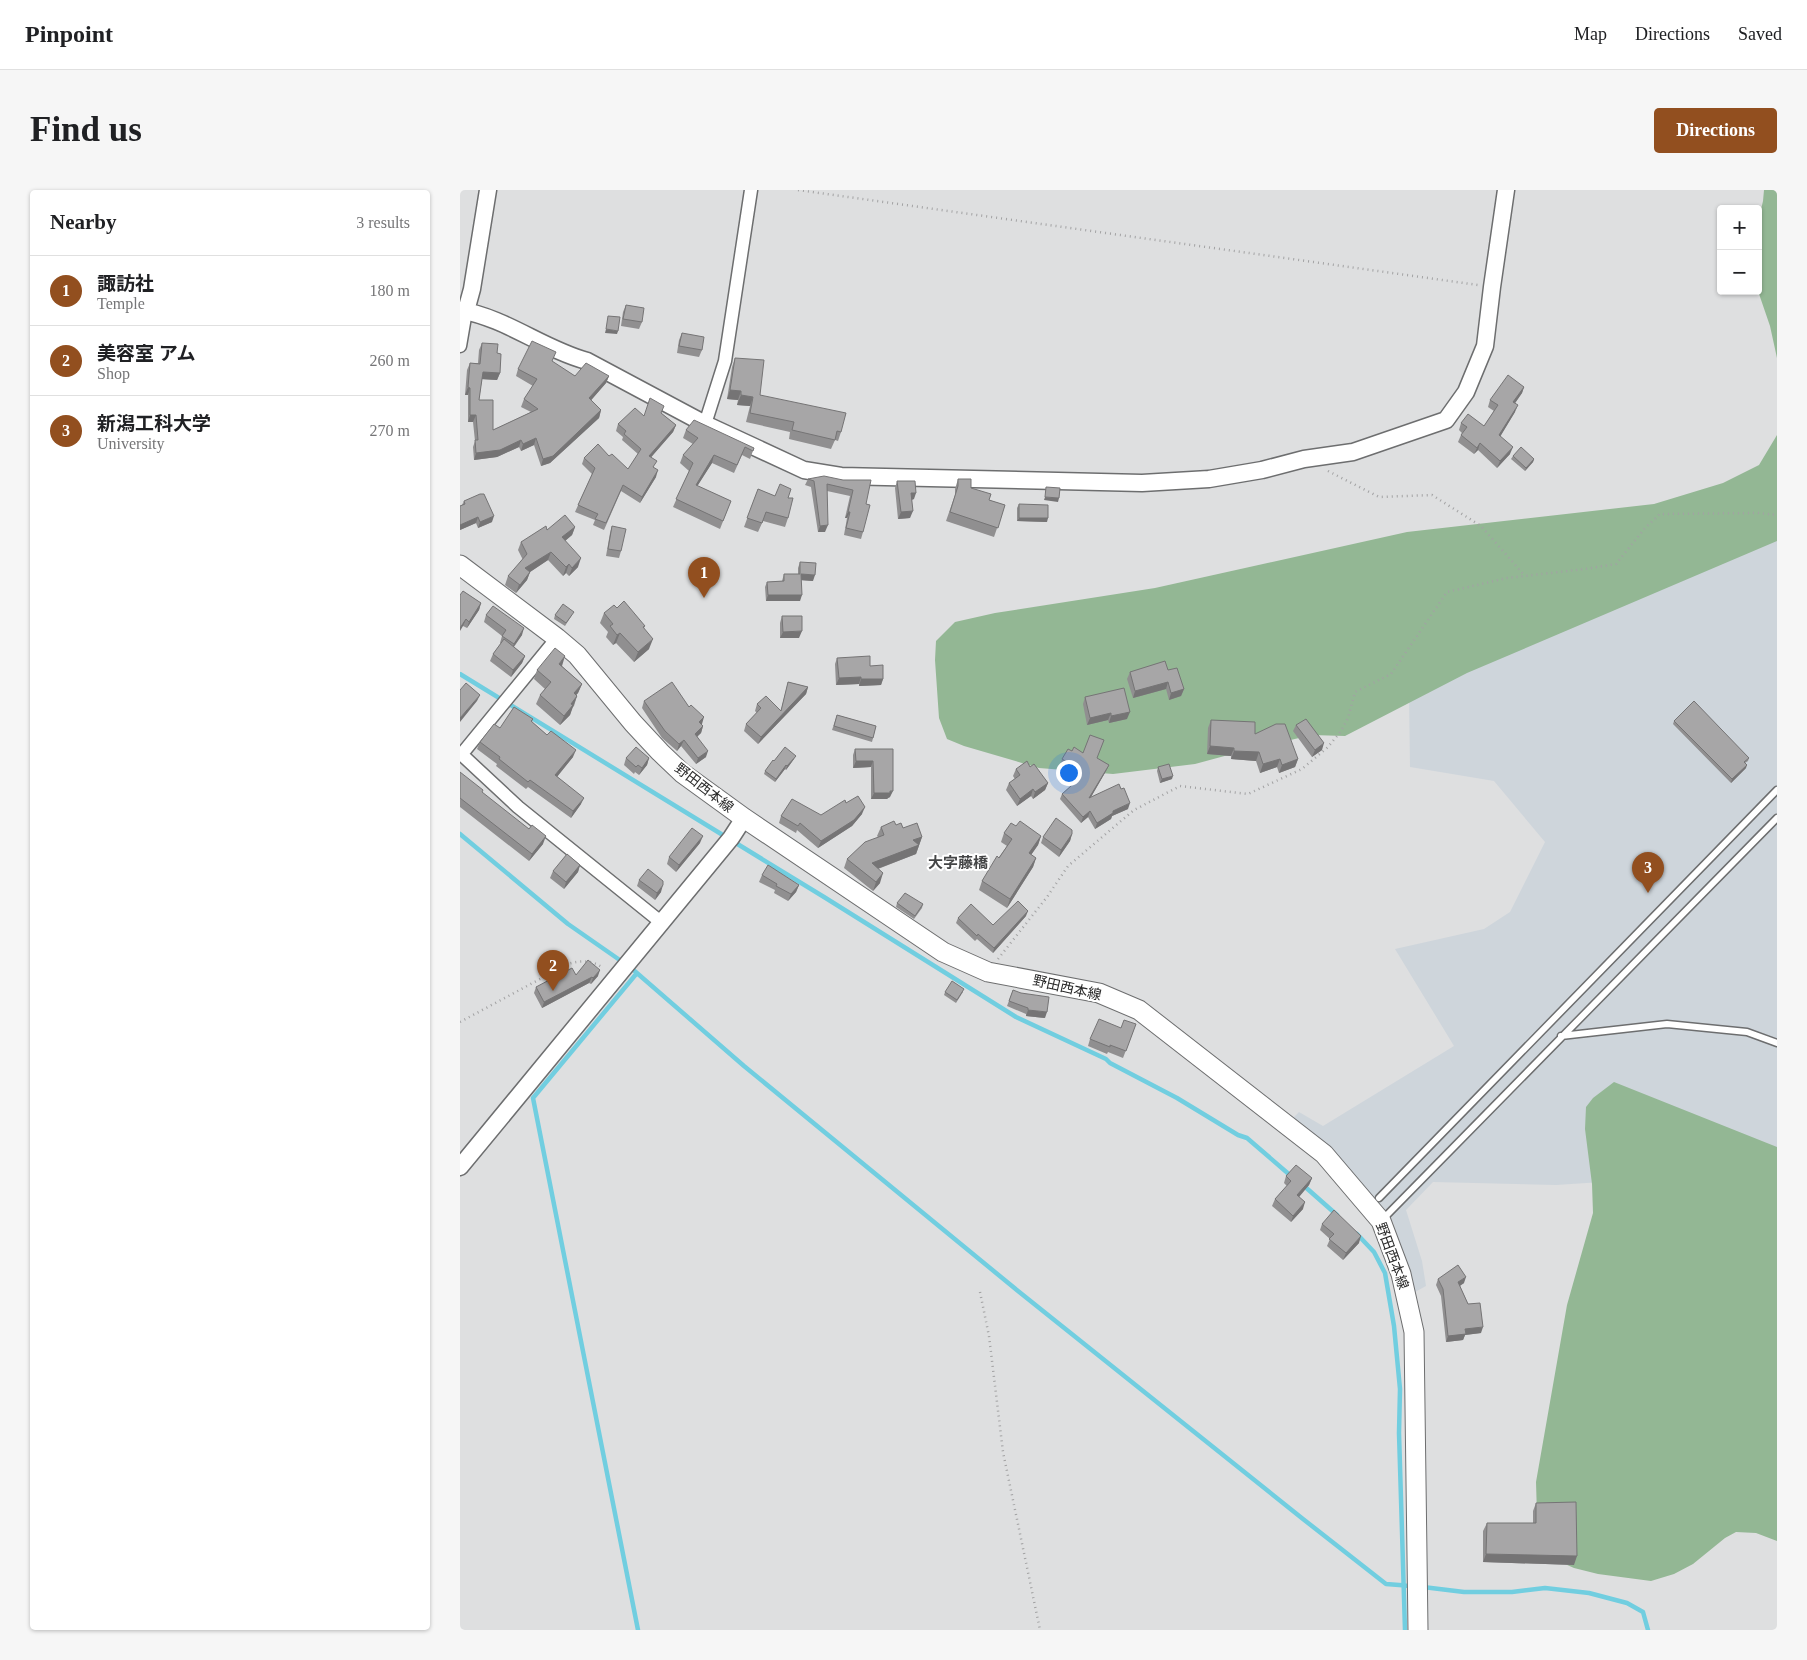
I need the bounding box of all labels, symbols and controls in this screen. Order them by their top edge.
text: Pinpoint [25,21,113,47]
text: Map [1574,24,1607,44]
text: Directions [1635,24,1710,44]
text: Saved [1738,24,1782,44]
button: Directions [1654,108,1777,153]
text: Find us [30,110,142,149]
map controls [1717,205,1762,295]
button: + [1717,205,1762,250]
text: Nearby [50,210,117,234]
text: 3 results [356,214,410,231]
button: − [1717,250,1762,295]
text: 諏訪社 [97,273,154,294]
text: 1 [62,282,70,299]
text: 180 m [370,282,410,299]
text: Temple [97,295,145,312]
text: 美容室 アム [97,343,195,364]
text: 2 [62,352,70,369]
text: 260 m [370,352,410,369]
text: Shop [97,365,130,382]
text: 新潟工科大学 [97,413,211,434]
text: 3 [62,422,70,439]
text: 270 m [370,422,410,439]
text: University [97,435,165,452]
pin: 1 [688,557,720,598]
your location [1056,760,1082,786]
street label: 野田西本線 [672,761,736,815]
pin: 3 [1632,852,1664,893]
district label: 大字藤橋 [928,855,989,871]
pin: 2 [537,950,569,991]
street label: 野田西本線 [1031,973,1103,1003]
street label: 野田西本線 [1373,1221,1411,1291]

